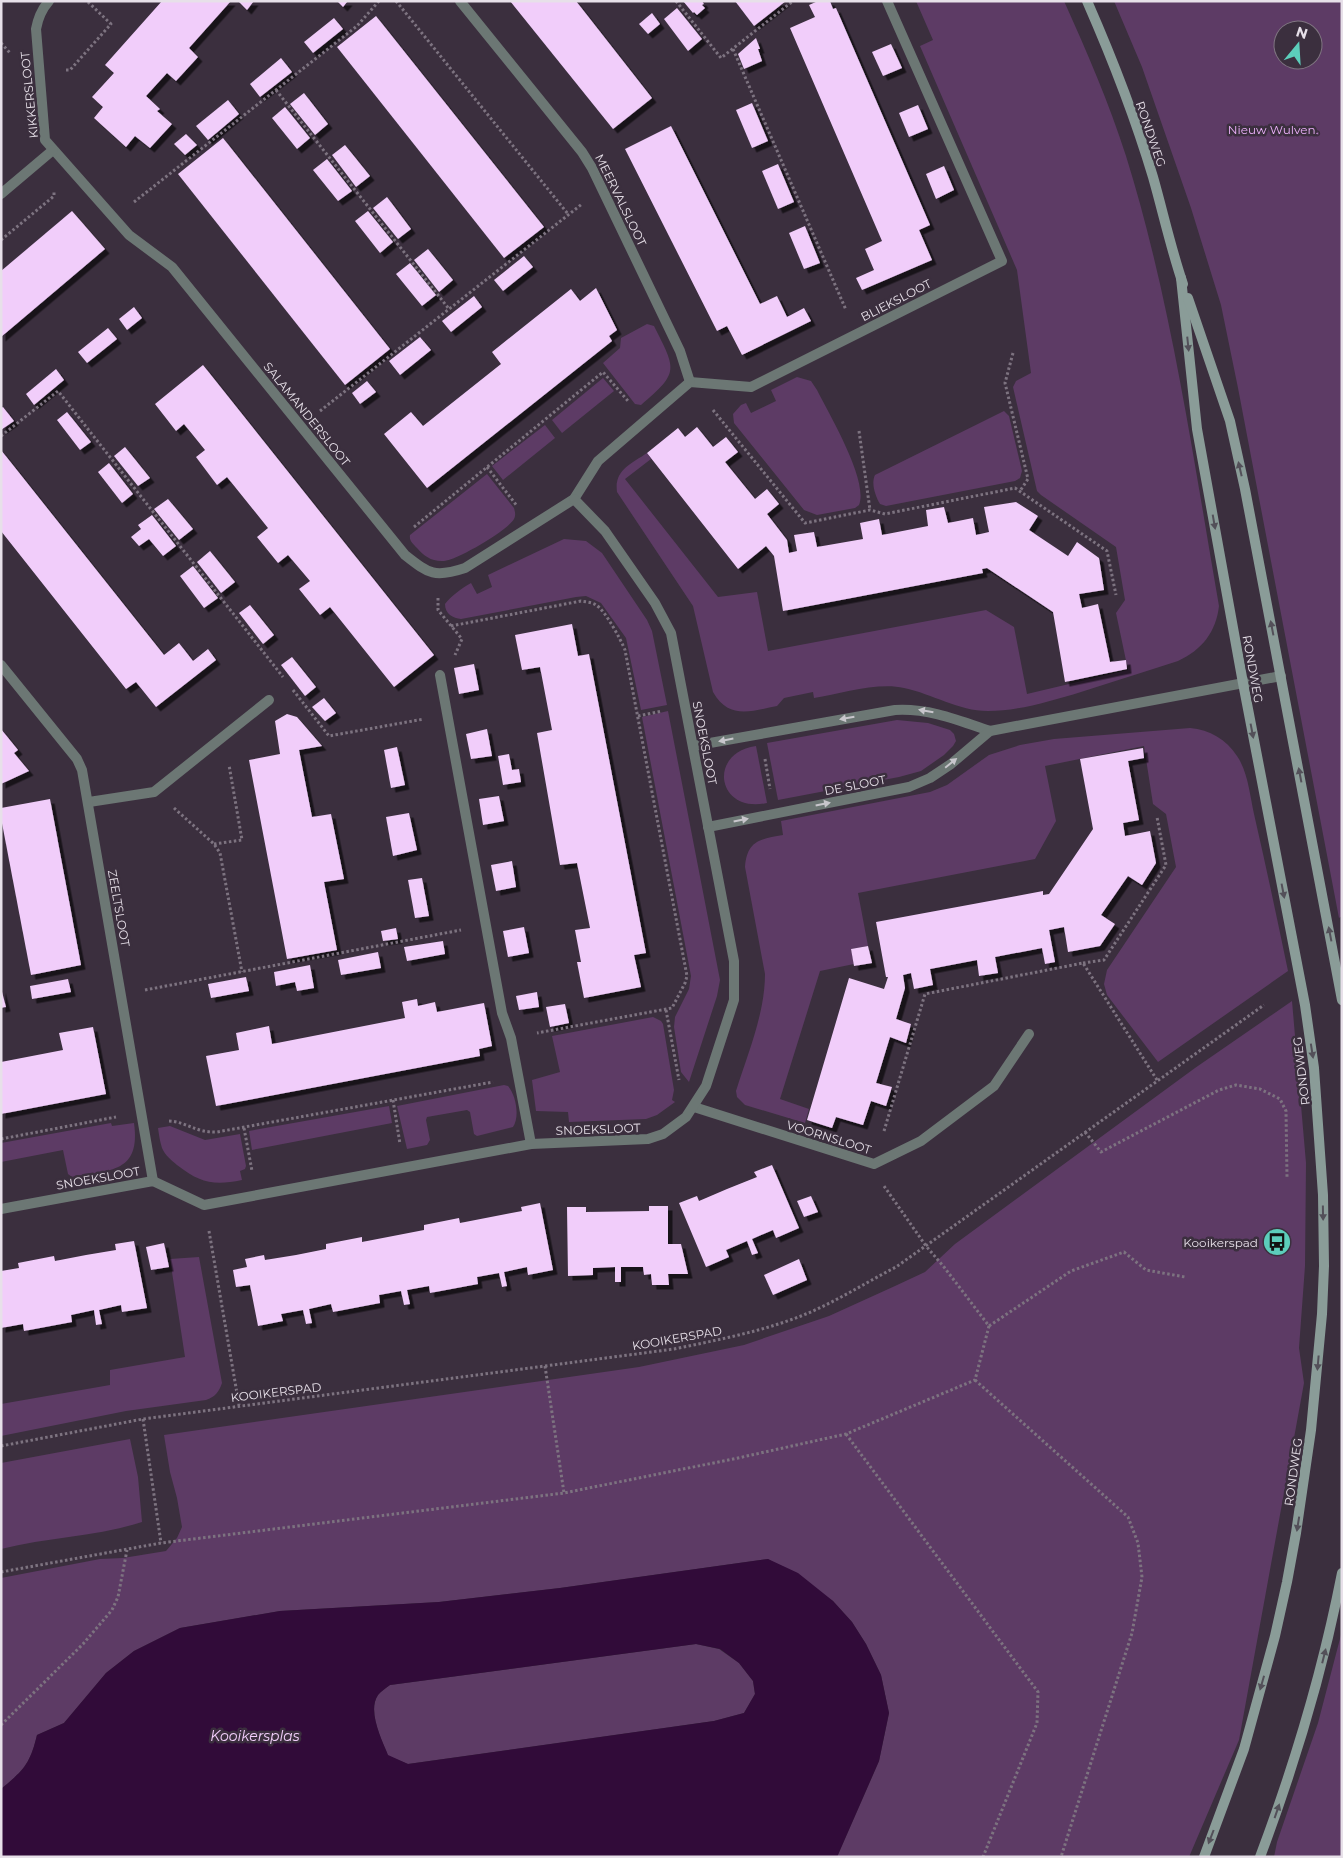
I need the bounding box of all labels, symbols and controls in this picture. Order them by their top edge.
north arrow [1273,20,1323,70]
text: N [1294,22,1310,43]
street label: KIKKERSLOOT [17,51,41,139]
street label: RONDWEG [1133,99,1169,169]
park label: Nieuw Wulven. [1228,122,1318,137]
street label: MEERVALSLOOT [592,151,650,249]
street label: BLIEKSLOOT [858,276,934,324]
one-way arrow [1184,336,1192,352]
street label: SALAMANDERSLOOT [260,359,354,469]
one-way arrow [1236,461,1244,476]
one-way arrow [1211,515,1219,531]
one-way arrow [1268,621,1276,636]
street label: RONDWEG [1240,634,1266,704]
street label: SNOEKSLOOT [690,700,720,786]
one-way arrow [918,707,934,715]
one-way arrow [839,715,855,723]
one-way arrow [1248,723,1256,739]
one-way arrow [718,736,734,744]
one-way arrow [944,758,957,769]
one-way arrow [1295,766,1303,782]
street label: DE SLOOT [823,772,887,798]
one-way arrow [815,800,830,808]
one-way arrow [734,816,749,824]
street label: ZEELTSLOOT [105,868,133,948]
one-way arrow [1279,883,1287,898]
one-way arrow [1325,926,1333,942]
street label: RONDWEG [1289,1036,1313,1106]
one-way arrow [1308,1043,1316,1059]
street label: VOORNSLOOT [785,1117,873,1157]
street label: SNOEKSLOOT [555,1120,641,1138]
street label: SNOEKSLOOT [55,1163,141,1193]
one-way arrow [1319,1205,1327,1221]
bus stop icon: Kooikerspad [1262,1227,1292,1257]
place label: Kooikerspad [1183,1235,1258,1250]
street label: KOOIKERSPAD [631,1323,723,1353]
one-way arrow [1313,1355,1321,1371]
street label: KOOIKERSPAD [230,1379,322,1405]
street label: RONDWEG [1281,1437,1305,1507]
one-way arrow [1293,1517,1301,1533]
one-way arrow [1320,1648,1328,1663]
one-way arrow [1258,1675,1266,1690]
water label: Kooikersplas [210,1727,300,1745]
one-way arrow [1273,1803,1281,1818]
one-way arrow [1207,1830,1215,1844]

